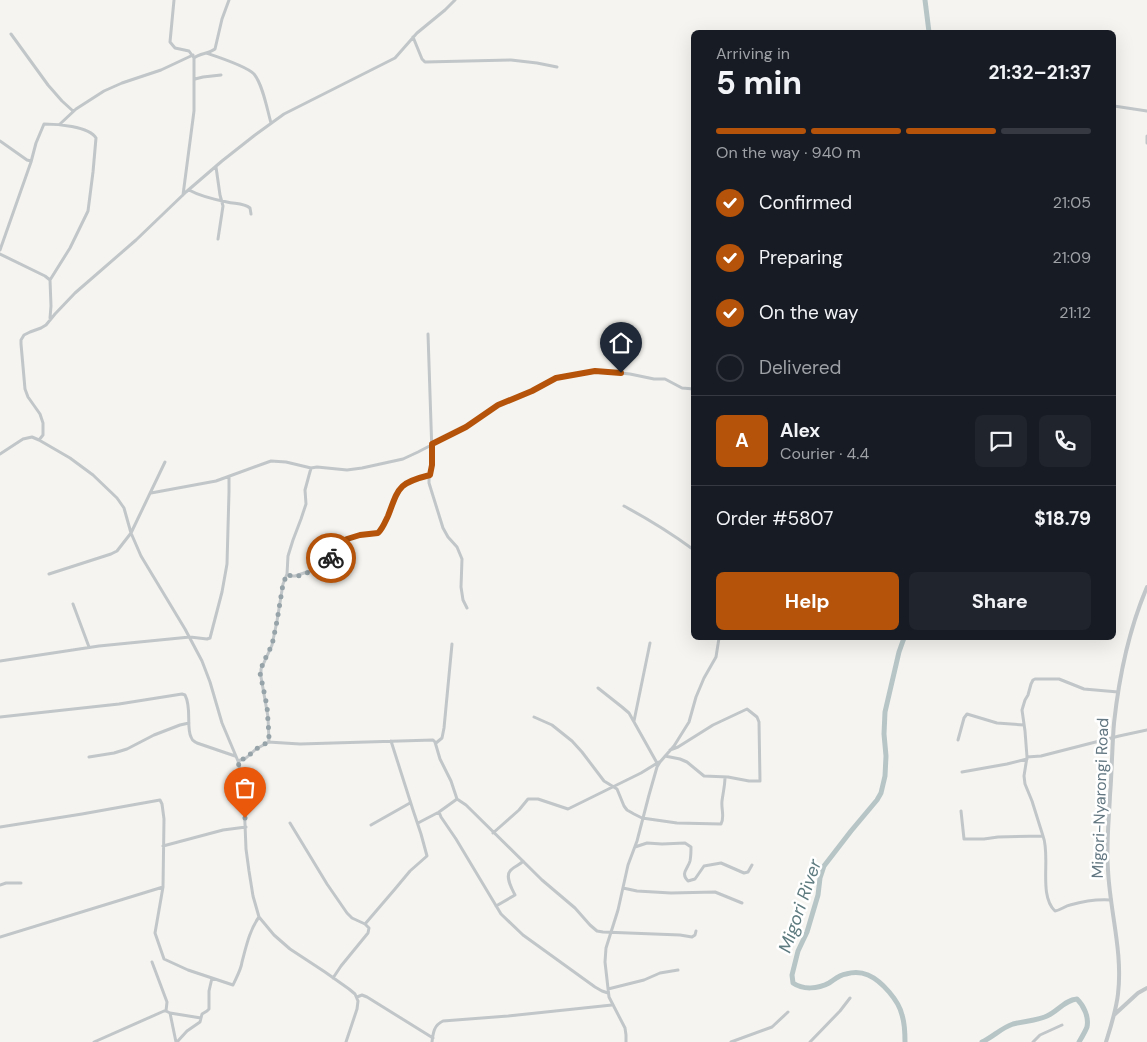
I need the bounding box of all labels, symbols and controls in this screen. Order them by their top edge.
text: Arriving in [716,43,790,64]
text: 21:32–21:37 [988,60,1091,85]
text: 5 min [716,62,802,104]
text: On the way · 940 m [716,142,861,163]
icon: check [716,189,744,217]
text: Confirmed [759,190,852,215]
text: 21:05 [1053,192,1091,213]
icon: check [716,244,744,272]
text: Preparing [759,245,843,270]
text: 21:09 [1053,247,1091,268]
icon: check [716,299,744,327]
text: On the way [759,300,859,325]
text: 21:12 [1059,302,1091,323]
pin [600,322,642,373]
icon: home [607,329,635,357]
text: Delivered [759,355,841,380]
button: chat [975,415,1027,467]
button: phone [1039,415,1091,467]
text: Alex [780,418,820,443]
text: A [735,428,749,453]
text: Courier · 4.4 [780,443,869,464]
text: Order #5807 [716,506,833,531]
text: $18.79 [1034,506,1091,531]
courier [306,533,356,583]
icon: bike [317,544,345,572]
button: Help [716,572,899,630]
button: Share [909,572,1091,630]
street label: Migori-Nyarongi Road [1087,717,1113,879]
pin [224,767,266,818]
icon: bag [231,774,259,802]
water label: Migori River [773,855,828,956]

